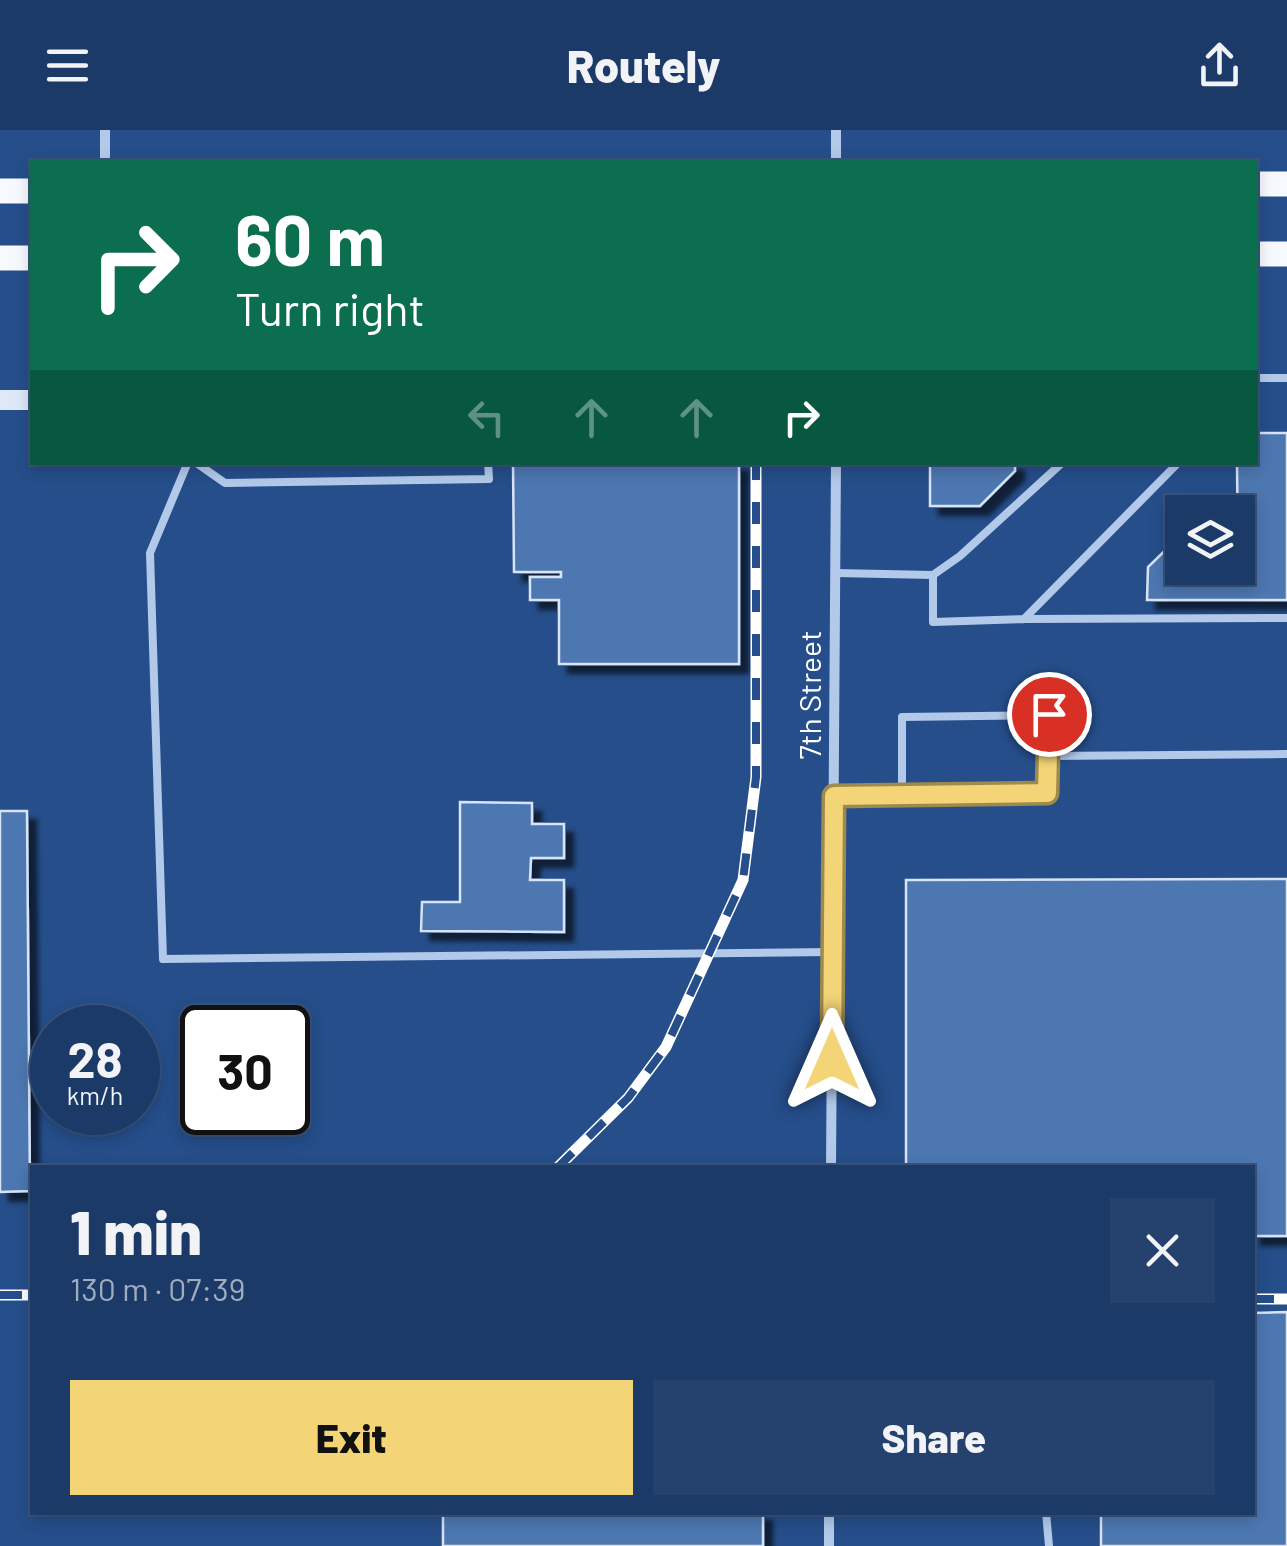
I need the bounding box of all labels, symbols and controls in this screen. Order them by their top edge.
icon: menu [40,38,95,93]
text: Routely [567,38,720,92]
icon: share [1192,38,1247,93]
text: 60 m [235,196,385,280]
icon: right [70,200,200,330]
text: Turn right [235,281,425,335]
icon: left [459,390,514,445]
icon: ahead [564,390,619,445]
icon: ahead [669,390,724,445]
icon: right [774,390,829,445]
map controls [1165,495,1255,585]
button: layers [1165,495,1255,585]
street label: 7th Street [791,630,827,760]
pin [1007,672,1092,757]
icon: arrive [1022,687,1077,742]
speed limit sign: 30 [180,1005,310,1135]
position arrow [780,1008,884,1112]
text: 28 [67,1028,123,1088]
text: km/h [67,1080,123,1110]
text: 1 min [70,1195,202,1267]
button: close [1110,1198,1215,1303]
text: 130 m · 07:39 [70,1269,245,1307]
button: Exit [70,1380,633,1495]
button: Share [653,1380,1215,1495]

